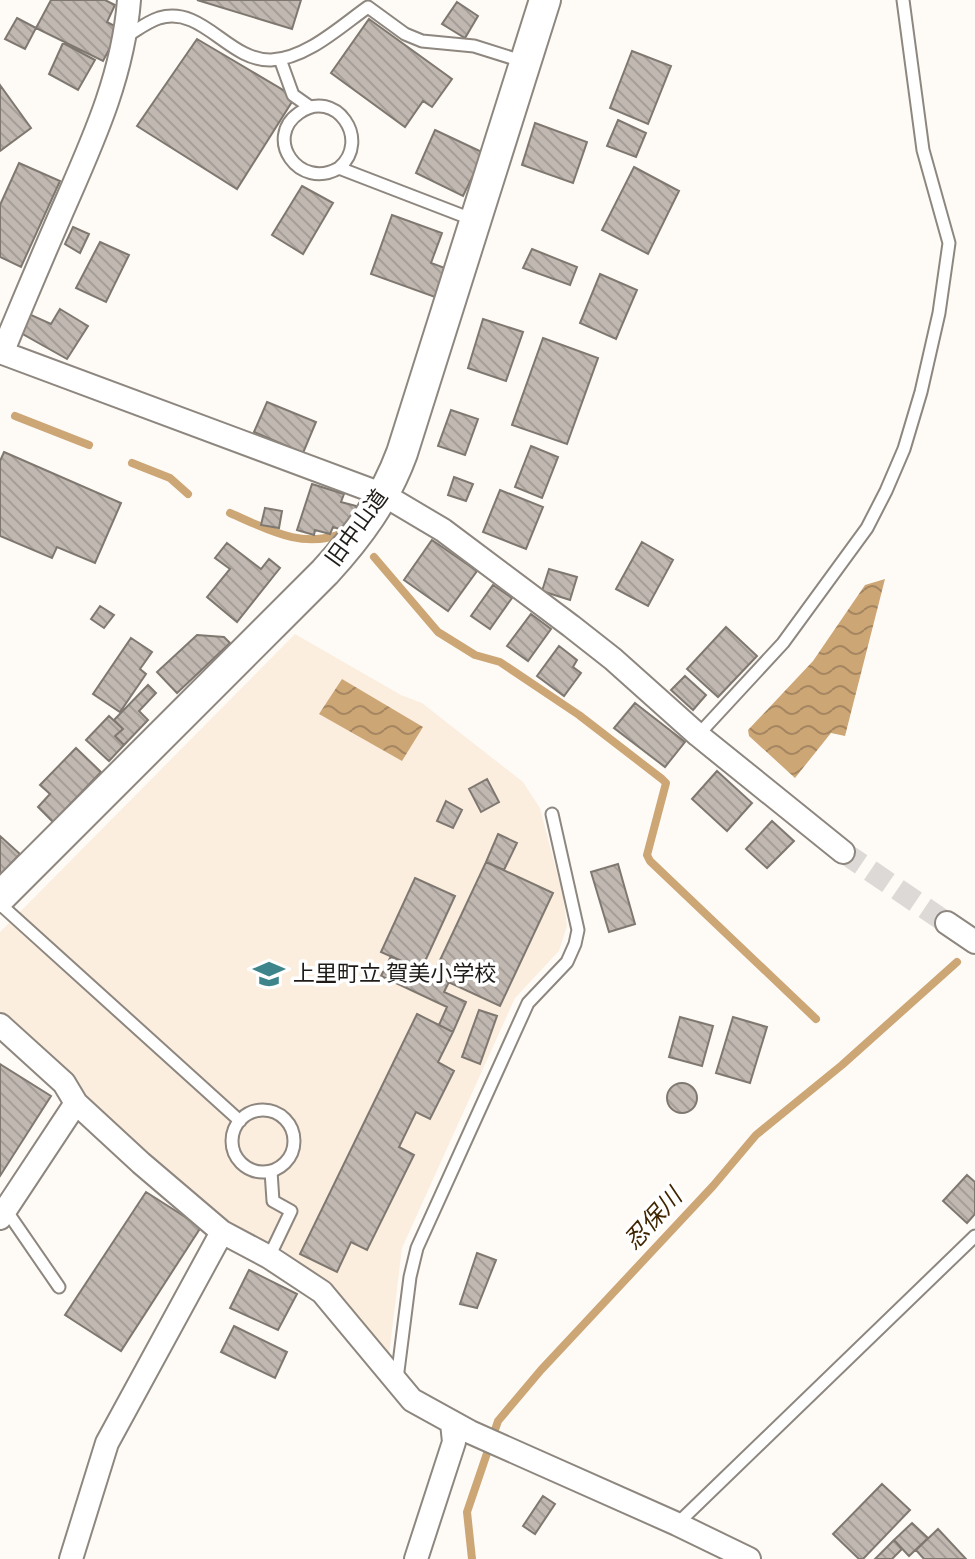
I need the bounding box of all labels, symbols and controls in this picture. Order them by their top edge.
street label: 旧中山道 [321,485,393,571]
school or university icon: 上里町立 賀美小学校 [252,957,286,991]
place label: 上里町立 賀美小学校 [293,961,496,987]
water label: 忍保川 [619,1181,690,1255]

